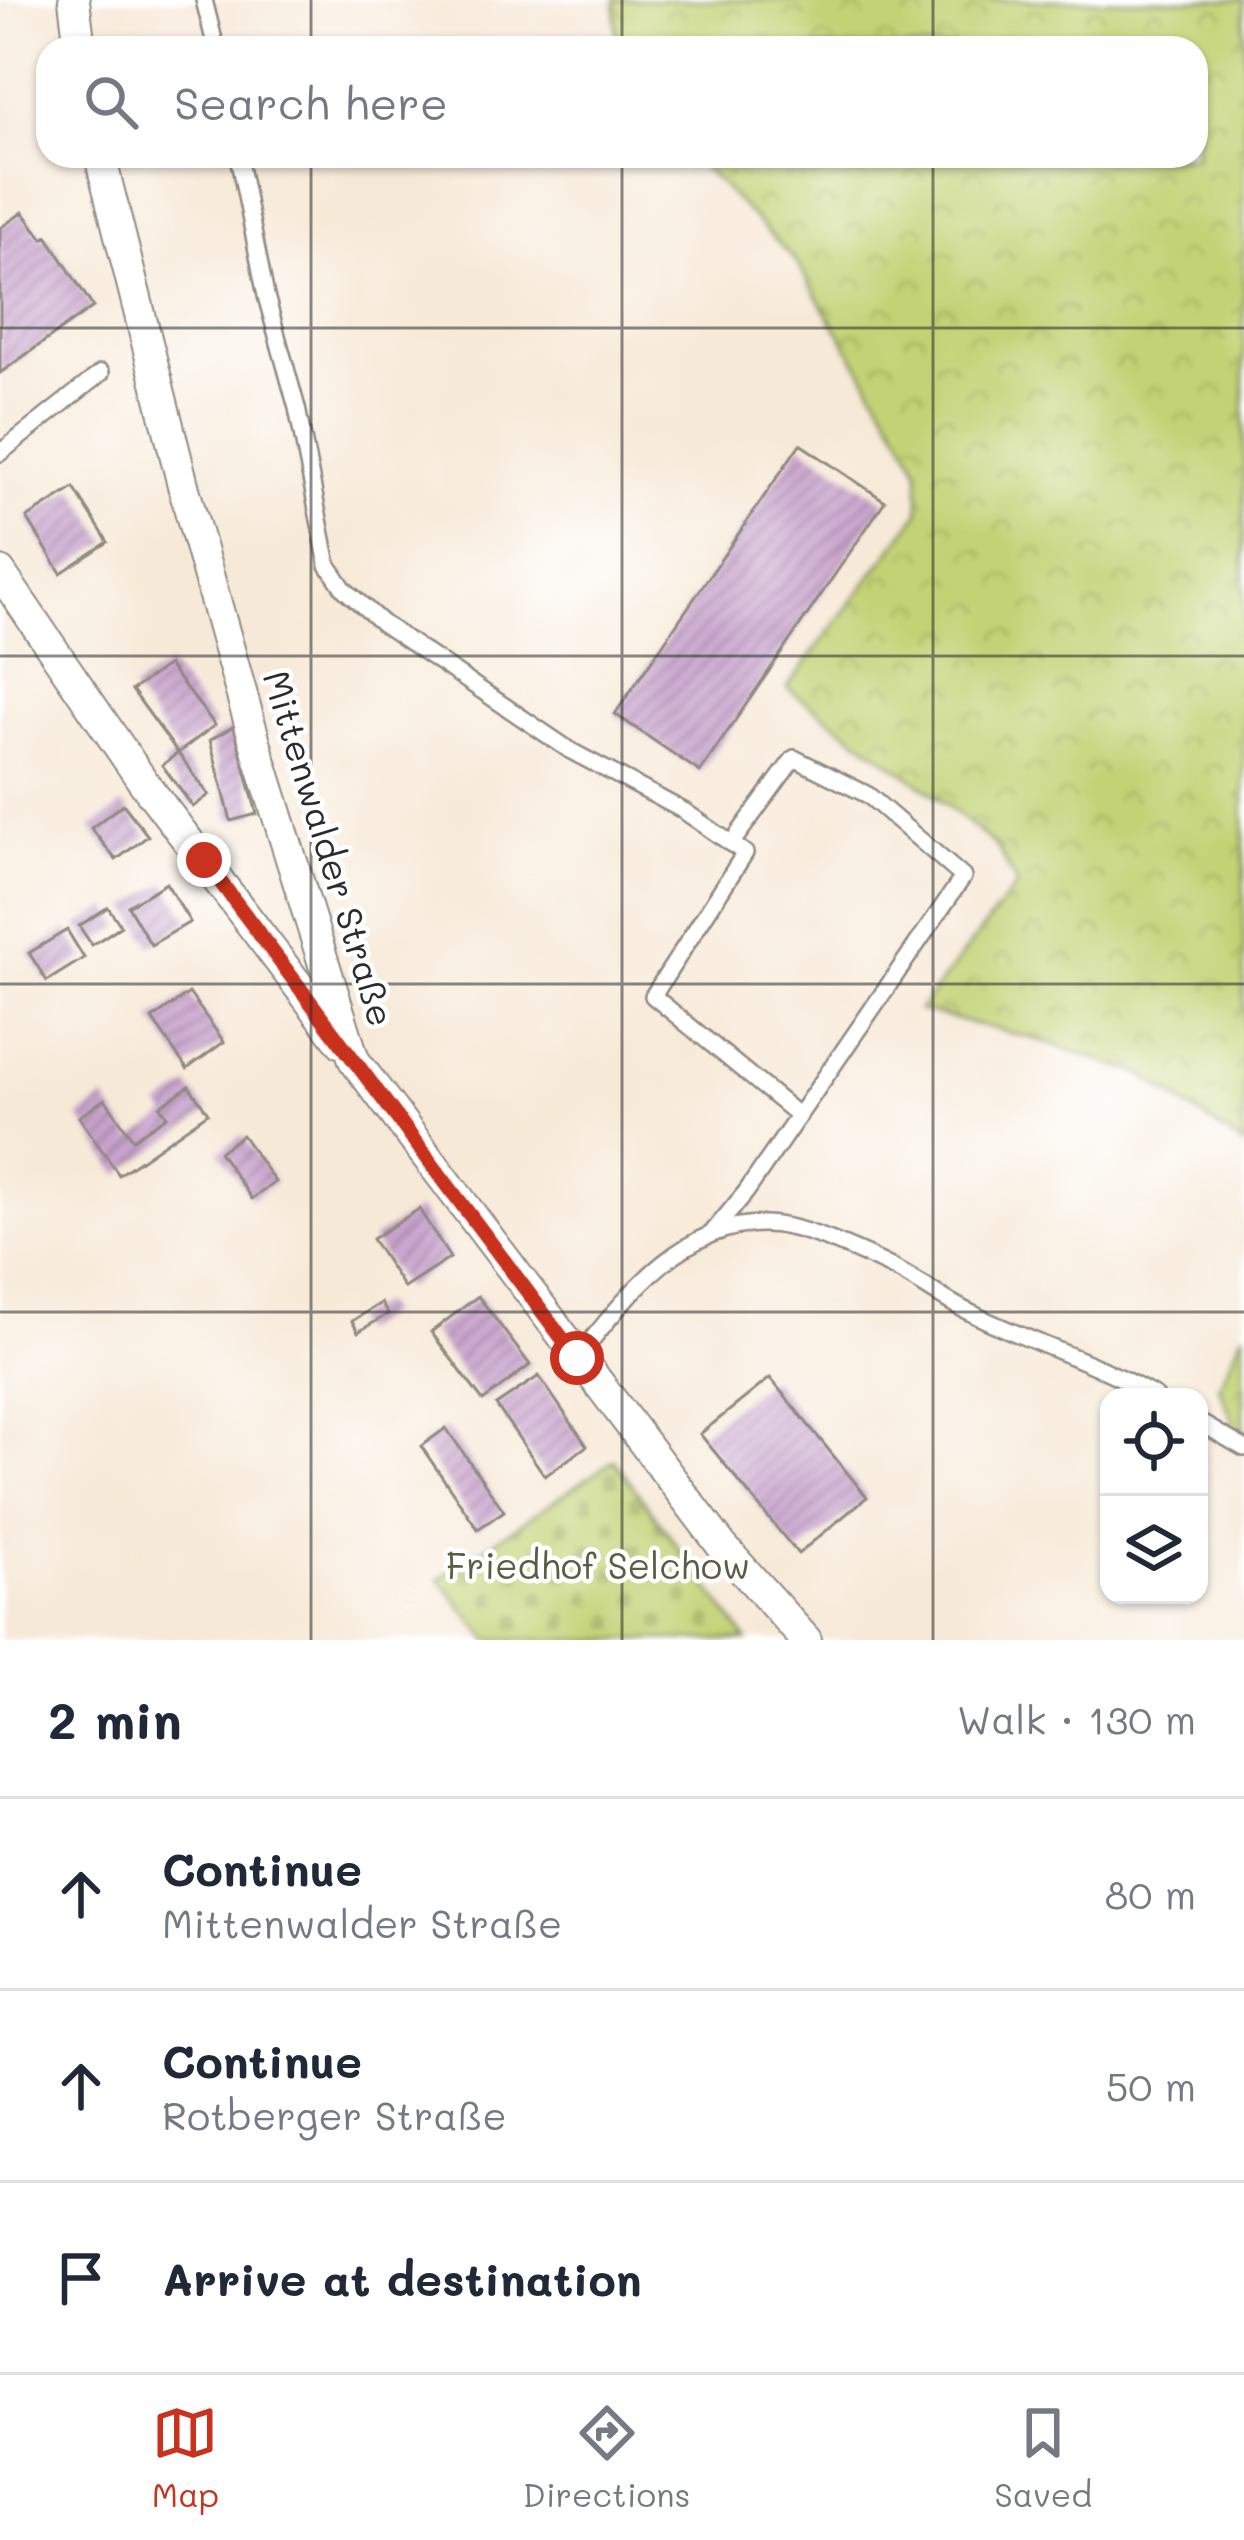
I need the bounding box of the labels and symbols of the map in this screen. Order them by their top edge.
street label: Mittenwalder Straße [254,664,406,1032]
route end [177,833,231,887]
route start [550,1331,604,1385]
park label: Friedhof Selchow [446,1541,750,1588]

